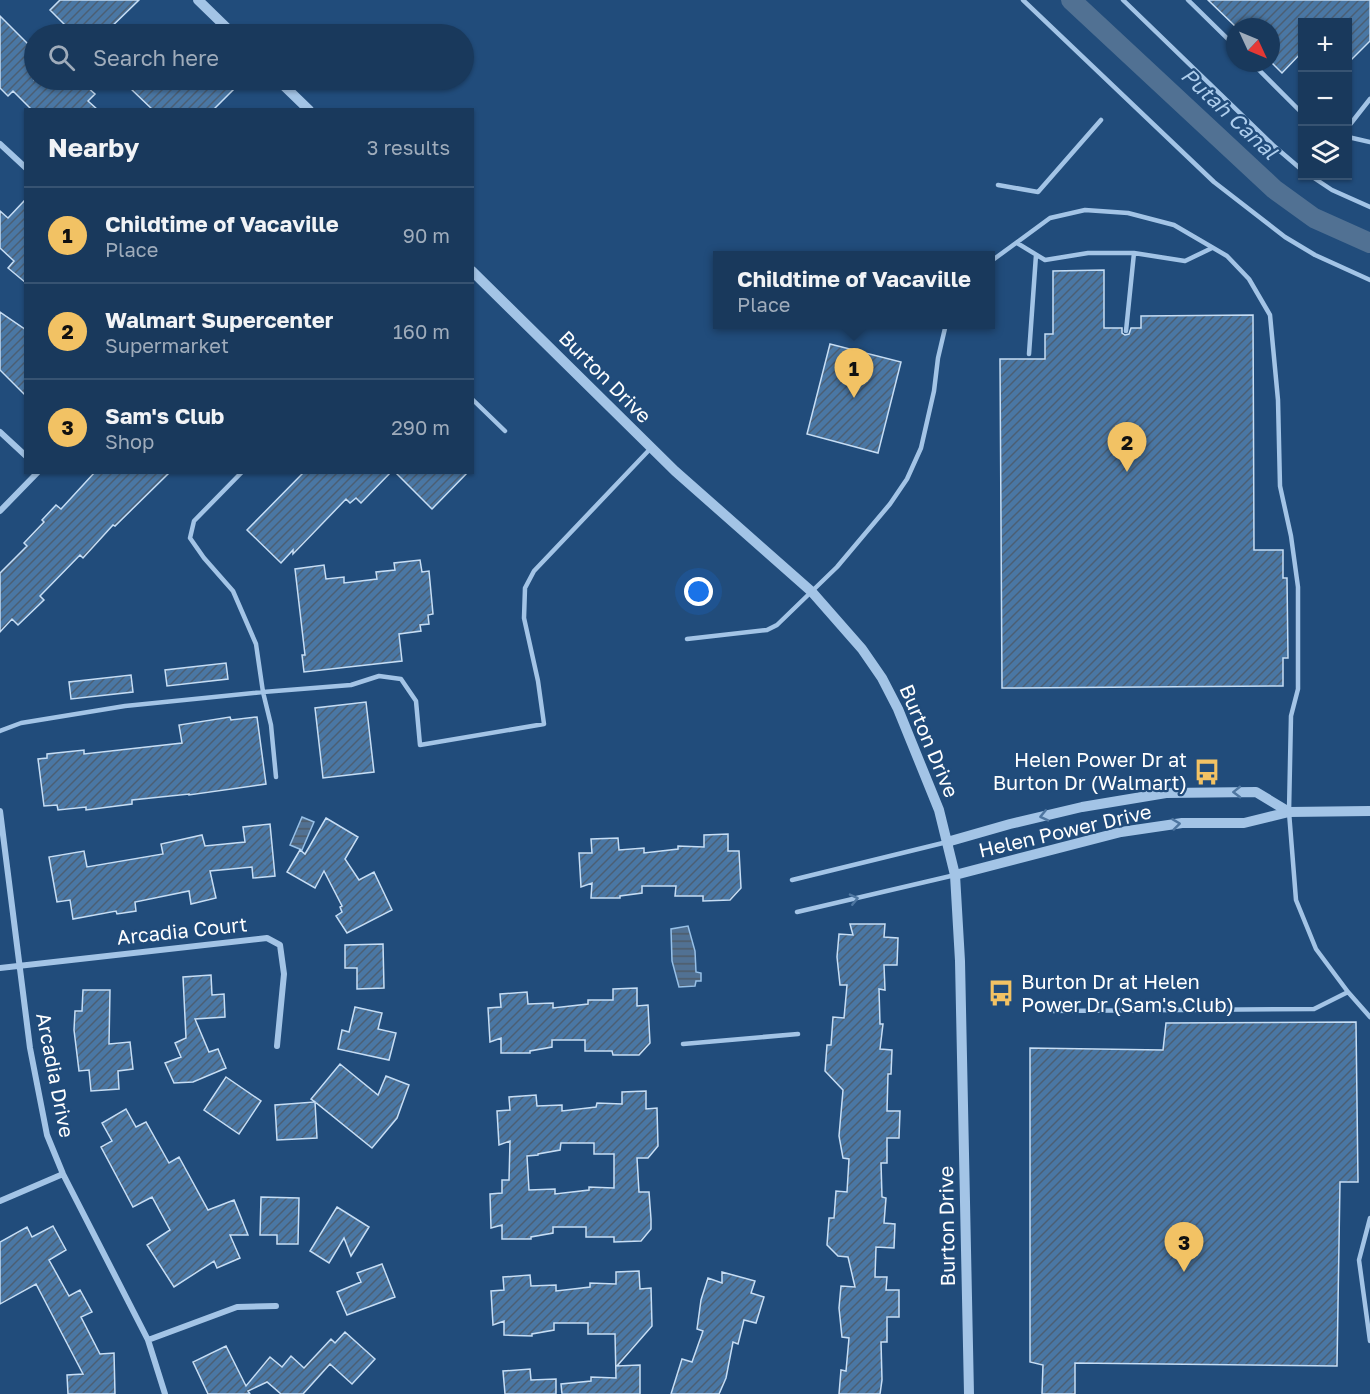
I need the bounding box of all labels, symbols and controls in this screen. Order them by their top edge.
north arrow [1226,18,1280,72]
map controls [1298,18,1352,180]
button: + [1298,18,1352,72]
search box [24,24,474,90]
icon: search [45,41,78,74]
text: Search here [93,44,219,71]
water label: Putah Canal [1176,62,1284,165]
button: − [1298,72,1352,126]
button: layers [1298,126,1352,180]
text: Nearby [48,132,139,163]
text: 3 results [367,135,450,159]
text: Childtime of Vacaville [105,210,339,237]
text: 1 [62,223,73,247]
text: 90 m [403,223,450,247]
text: Place [105,237,158,261]
popup [713,251,995,329]
text: Childtime of Vacaville [737,265,971,292]
text: Place [737,292,790,316]
text: Walmart Supercenter [105,306,333,333]
text: 2 [61,319,74,343]
text: 160 m [393,319,450,343]
street label: Burton Drive [555,325,657,427]
text: Supermarket [105,333,229,357]
pin: 1 [834,348,874,398]
text: Sam's Club [105,402,224,429]
text: 3 [61,415,74,439]
text: 290 m [391,415,450,439]
pin: 2 [1108,422,1146,472]
text: Shop [105,429,154,453]
your location [684,577,713,606]
street label: Burton Drive [895,680,965,801]
place label: Helen Power Dr at Burton Dr (Walmart) [993,747,1187,794]
bus stop icon: Helen Power Dr at Burton Dr (Walmart) [1192,757,1222,787]
one-way arrow [1232,786,1241,798]
street label: Helen Power Drive [976,798,1153,862]
one-way arrow [1039,809,1049,822]
one-way arrow [1171,818,1180,831]
one-way arrow [848,893,858,906]
street label: Arcadia Court [115,911,248,949]
place label: Burton Dr at Helen Power Dr (Sam's Club) [1021,969,1234,1016]
bus stop icon: Burton Dr at Helen Power Dr (Sam's Club) [986,978,1016,1008]
street label: Arcadia Drive [32,1010,80,1139]
street label: Burton Drive [933,1166,959,1286]
pin: 3 [1164,1222,1204,1272]

